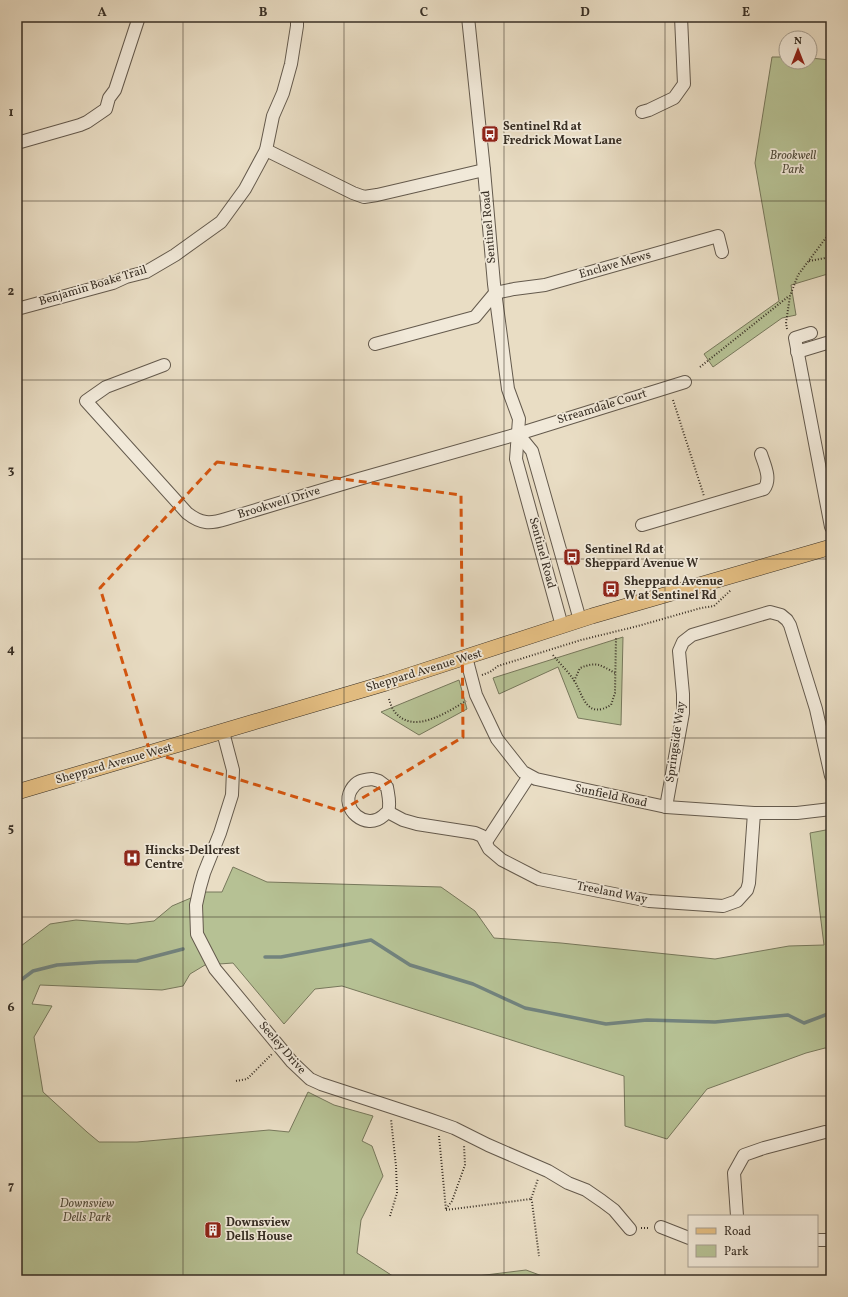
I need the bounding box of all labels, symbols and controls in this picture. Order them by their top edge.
text: A [97,4,107,22]
text: B [259,4,268,22]
text: C [420,4,428,22]
text: D [580,4,590,22]
text: E [742,4,750,22]
north arrow [778,30,818,70]
text: N [794,34,802,49]
text: 1 [8,104,14,122]
place label: Sentinel Rd at Fredrick Mowat Lane [503,119,622,149]
bus stop icon: Sentinel Rd at Fredrick Mowat Lane [480,124,500,144]
park label: Brookwell Park [770,148,816,178]
street label: Sentinel Road [478,190,500,264]
street label: Enclave Mews [577,247,653,283]
street label: Benjamin Boake Trail [37,262,149,310]
text: 2 [8,283,15,301]
street label: Streamdale Court [555,386,649,428]
text: 3 [8,462,15,480]
street label: Brookwell Drive [236,483,322,523]
street label: Sentinel Road [525,516,559,591]
place label: Sentinel Rd at Sheppard Avenue W [585,542,698,572]
bus stop icon: Sentinel Rd at Sheppard Avenue W [562,547,582,567]
place label: Sheppard Avenue W at Sentinel Rd [624,574,723,604]
bus stop icon: Sheppard Avenue W at Sentinel Rd [601,579,621,599]
text: 4 [7,641,15,659]
street label: Sheppard Avenue West [364,646,484,696]
street label: Springside Way [662,700,690,784]
street label: Sheppard Avenue West [54,740,174,788]
street label: Sunfield Road [573,781,649,812]
text: 5 [8,820,14,838]
place label: Hincks-Dellcrest Centre [145,843,240,873]
hospital icon: Hincks-Dellcrest Centre [122,848,142,868]
street label: Treeland Way [575,878,649,908]
text: 6 [7,999,15,1017]
street label: Seeley Drive [255,1018,310,1078]
text: 7 [8,1178,14,1196]
park label: Downsview Dells Park [60,1196,114,1226]
place label: Downsview Dells House [226,1215,292,1245]
legend [688,1215,818,1267]
building icon: Downsview Dells House [203,1220,223,1240]
text: Road [724,1224,751,1240]
text: Park [724,1244,749,1260]

